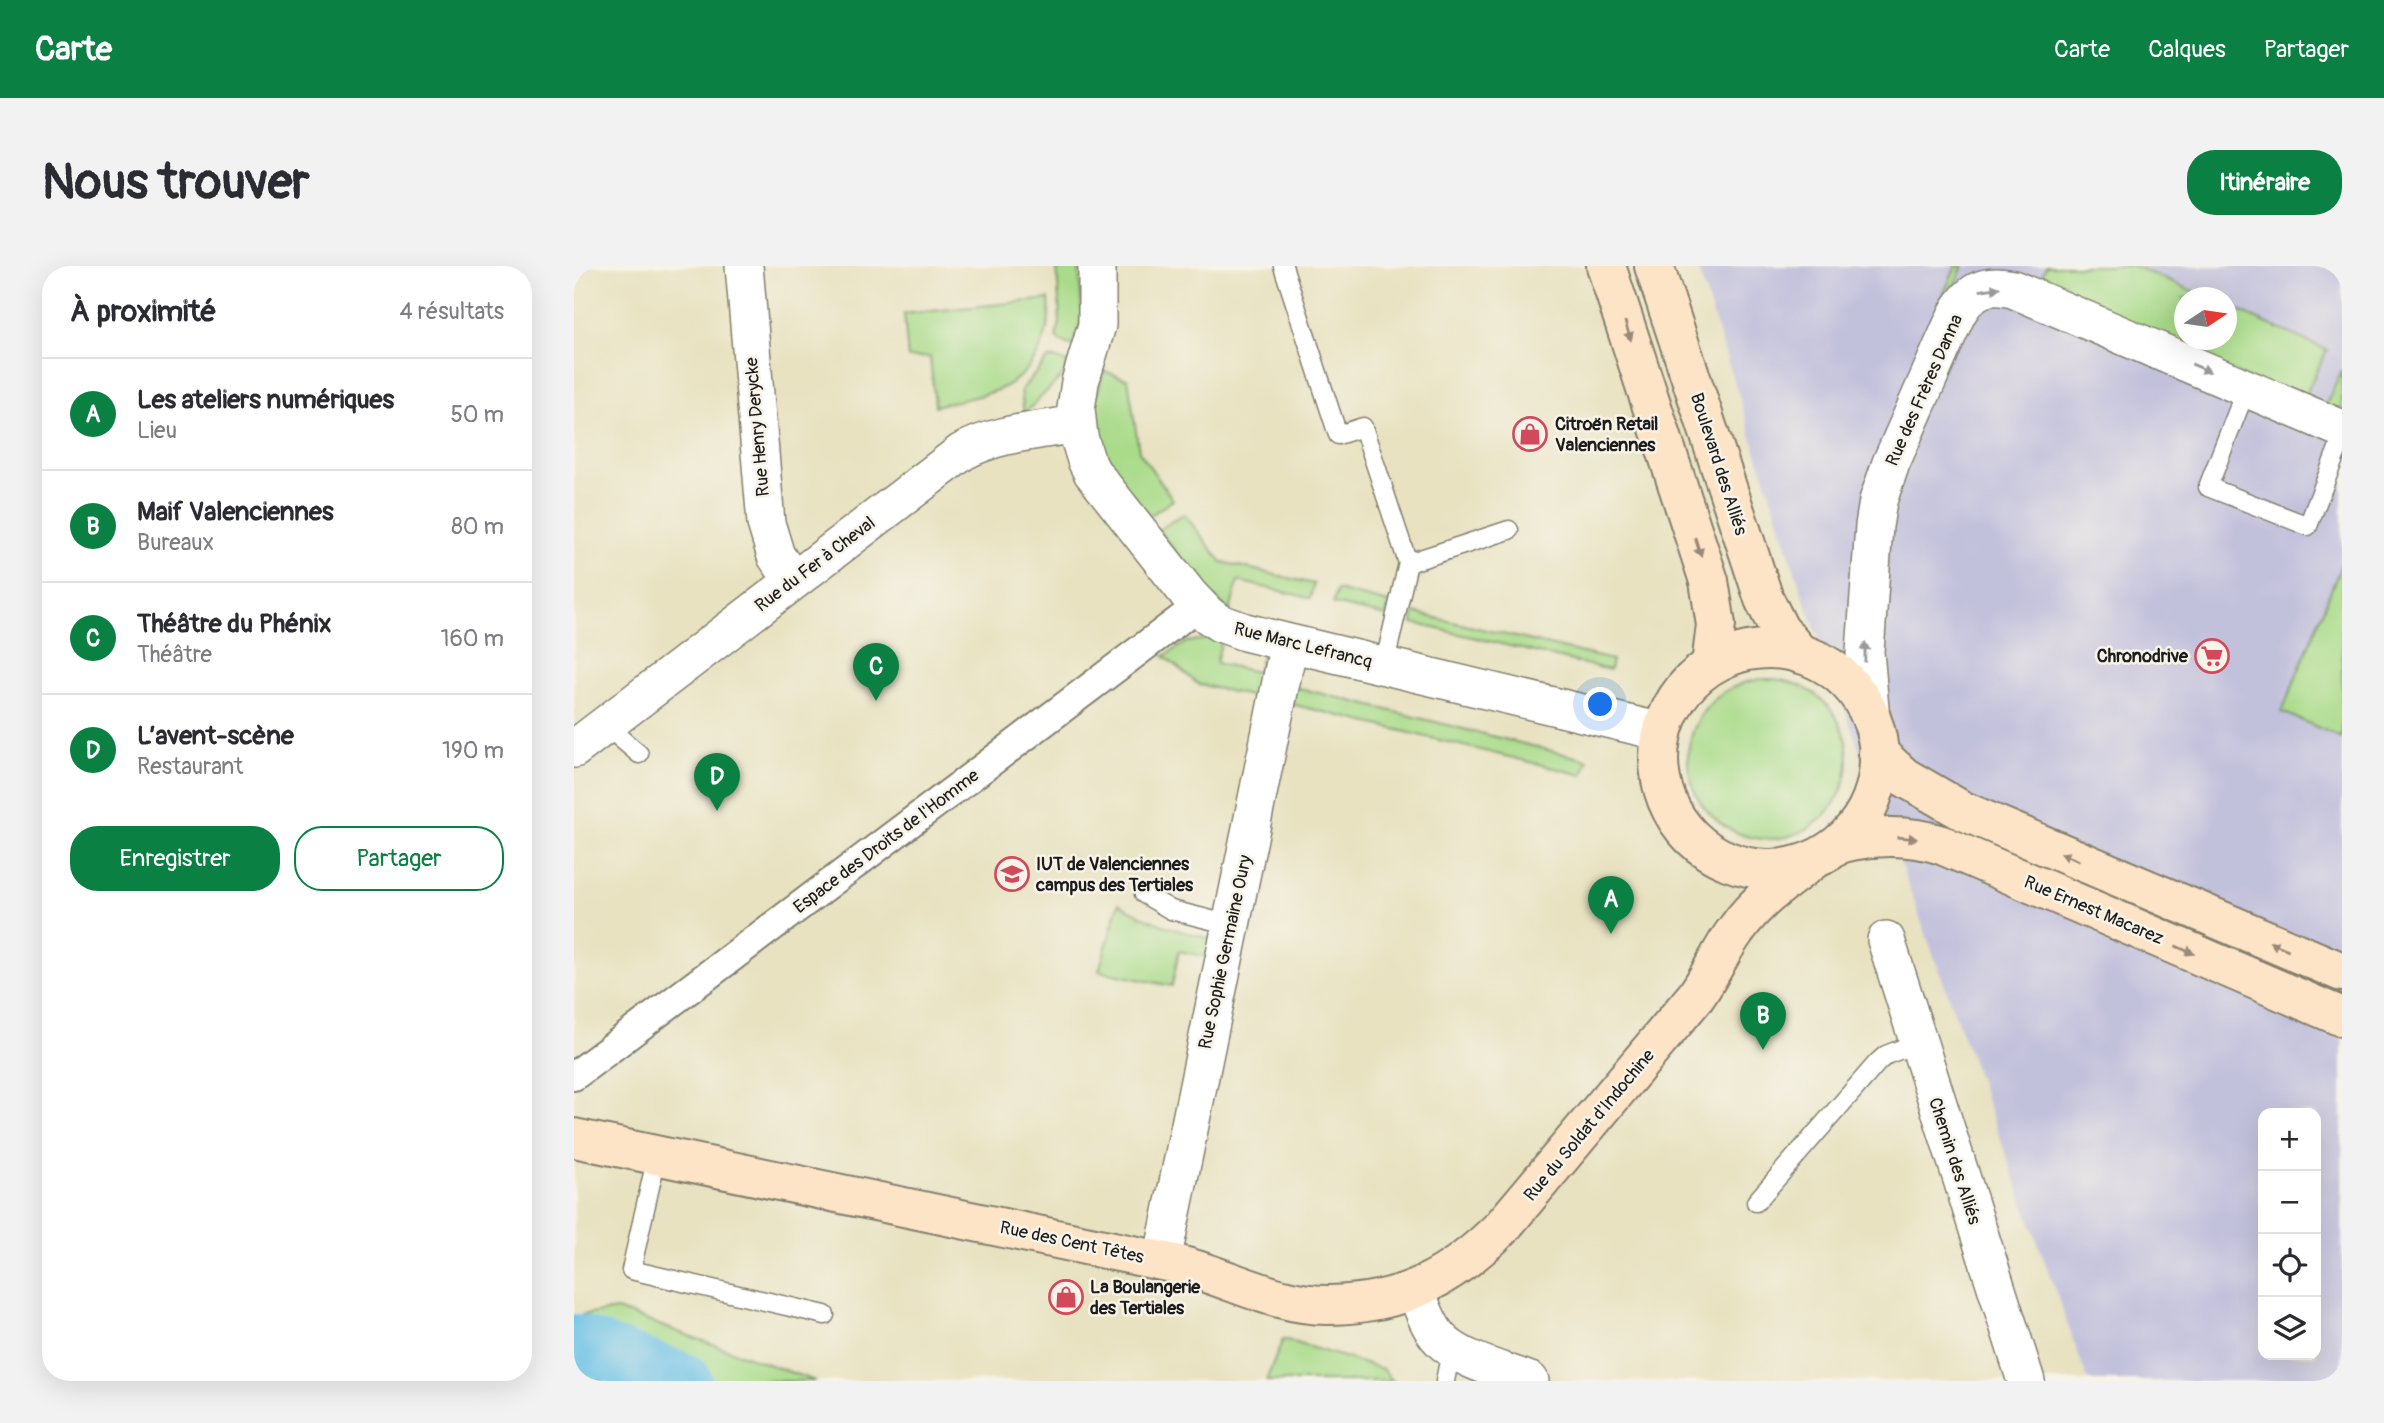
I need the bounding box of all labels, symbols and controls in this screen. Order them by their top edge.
text: Carte [35,29,112,70]
text: Carte [2054,35,2110,64]
text: Calques [2148,35,2226,64]
text: Partager [2264,35,2349,64]
button: Itinéraire [2187,150,2342,215]
text: Nous trouver [42,152,310,213]
one-way arrow [1979,283,2001,294]
north arrow [2174,287,2237,350]
text: À proximité [70,293,216,330]
text: 4 résultats [400,297,504,326]
street label: Rue des Frères Danna [1881,311,1968,470]
one-way arrow [1623,321,1633,342]
street label: Rue Henry Derycke [740,356,775,497]
one-way arrow [2191,362,2212,373]
text: Les ateliers numériques [137,384,394,416]
street label: Boulevard des Alliés [1685,390,1752,538]
text: A [86,400,100,429]
text: 50 m [450,400,504,429]
place label: Citroën Retail Valenciennes [1555,413,1658,457]
shop icon: Citroën Retail Valenciennes [1511,415,1549,453]
text: Lieu [137,416,177,445]
text: Maif Valenciennes [137,496,334,528]
text: B [86,512,100,541]
text: 80 m [451,512,504,541]
street label: Rue du Fer à Cheval [751,512,880,617]
text: Bureaux [137,528,214,557]
one-way arrow [1693,537,1704,558]
text: Théâtre du Phénix [137,608,331,640]
street label: Rue Marc Lefrancq [1231,617,1375,674]
text: C [86,624,100,653]
text: 160 m [440,624,504,653]
supermarket icon: Chronodrive [2193,637,2231,675]
text: Théâtre [137,640,212,669]
one-way arrow [1860,640,1871,662]
pin: C [853,643,899,701]
place label: Chronodrive [2097,645,2189,668]
your location [1583,687,1617,721]
text: L’avent-scène [137,720,294,752]
text: D [86,736,100,765]
text: 190 m [442,736,504,765]
text: Restaurant [137,752,243,781]
pin: D [694,753,740,811]
street label: Espace des Droits de l'Homme [789,764,984,919]
button: Enregistrer [70,826,280,891]
button: Partager [294,826,504,891]
one-way arrow [1896,833,1918,844]
one-way arrow [2059,851,2080,862]
place label: IUT de Valenciennes campus des Tertiales [1035,853,1194,897]
street label: Rue Sophie Germaine Oury [1194,853,1257,1051]
school or university icon: IUT de Valenciennes campus des Tertiales [993,855,1031,893]
street label: Rue Ernest Macarez [2021,871,2167,950]
pin: A [1588,876,1634,934]
one-way arrow [2268,940,2289,951]
one-way arrow [2175,944,2196,955]
pin: B [1740,992,1786,1050]
street label: Rue du Soldat d'Indochine [1519,1044,1660,1206]
street label: Chemin des Alliés [1923,1095,1986,1228]
map controls [2258,1108,2321,1360]
button: + [2258,1108,2321,1171]
button: − [2258,1171,2321,1234]
street label: Rue des Cent Têtes [998,1216,1146,1269]
button: locate [2258,1234,2321,1297]
place label: La Boulangerie des Tertiales [1090,1276,1201,1320]
shop icon: La Boulangerie des Tertiales [1047,1278,1085,1316]
button: layers [2258,1297,2321,1360]

